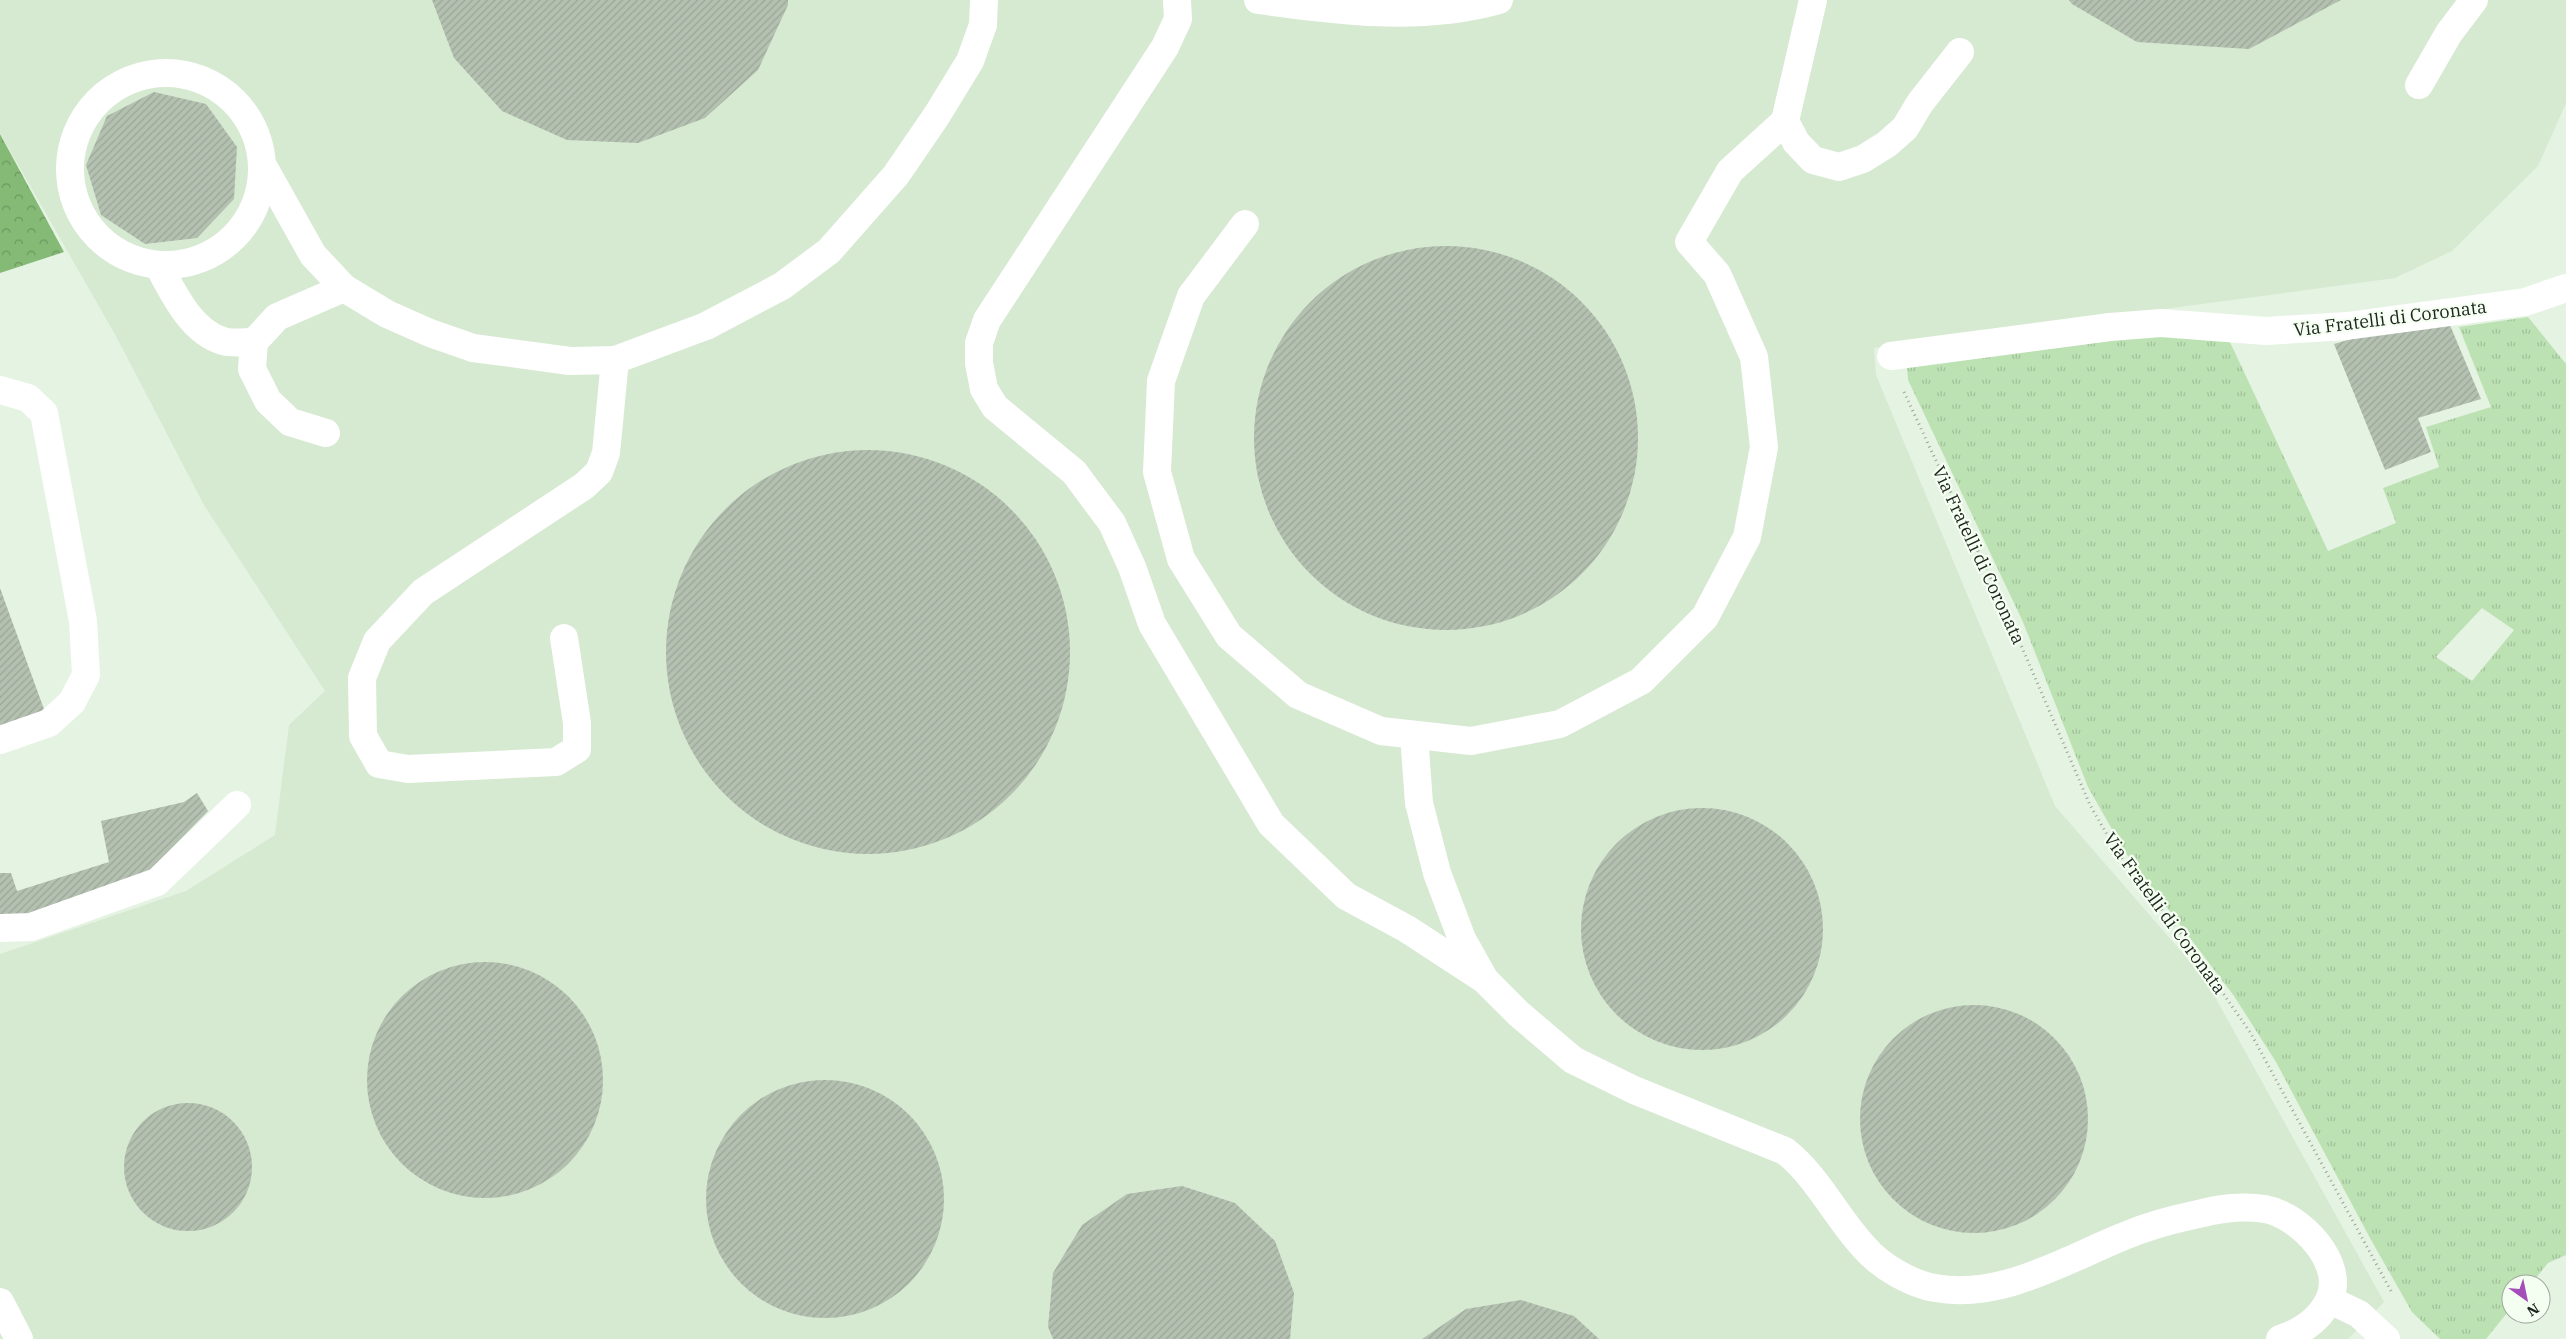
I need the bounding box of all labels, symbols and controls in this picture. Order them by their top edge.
street label: Via Fratelli di Coronata [2292,295,2488,341]
street label: Via Fratelli di Coronata [1928,462,2031,648]
street label: Via Fratelli di Coronata [2099,828,2231,998]
north arrow [2501,1274,2551,1324]
text: N [2524,1299,2543,1320]

